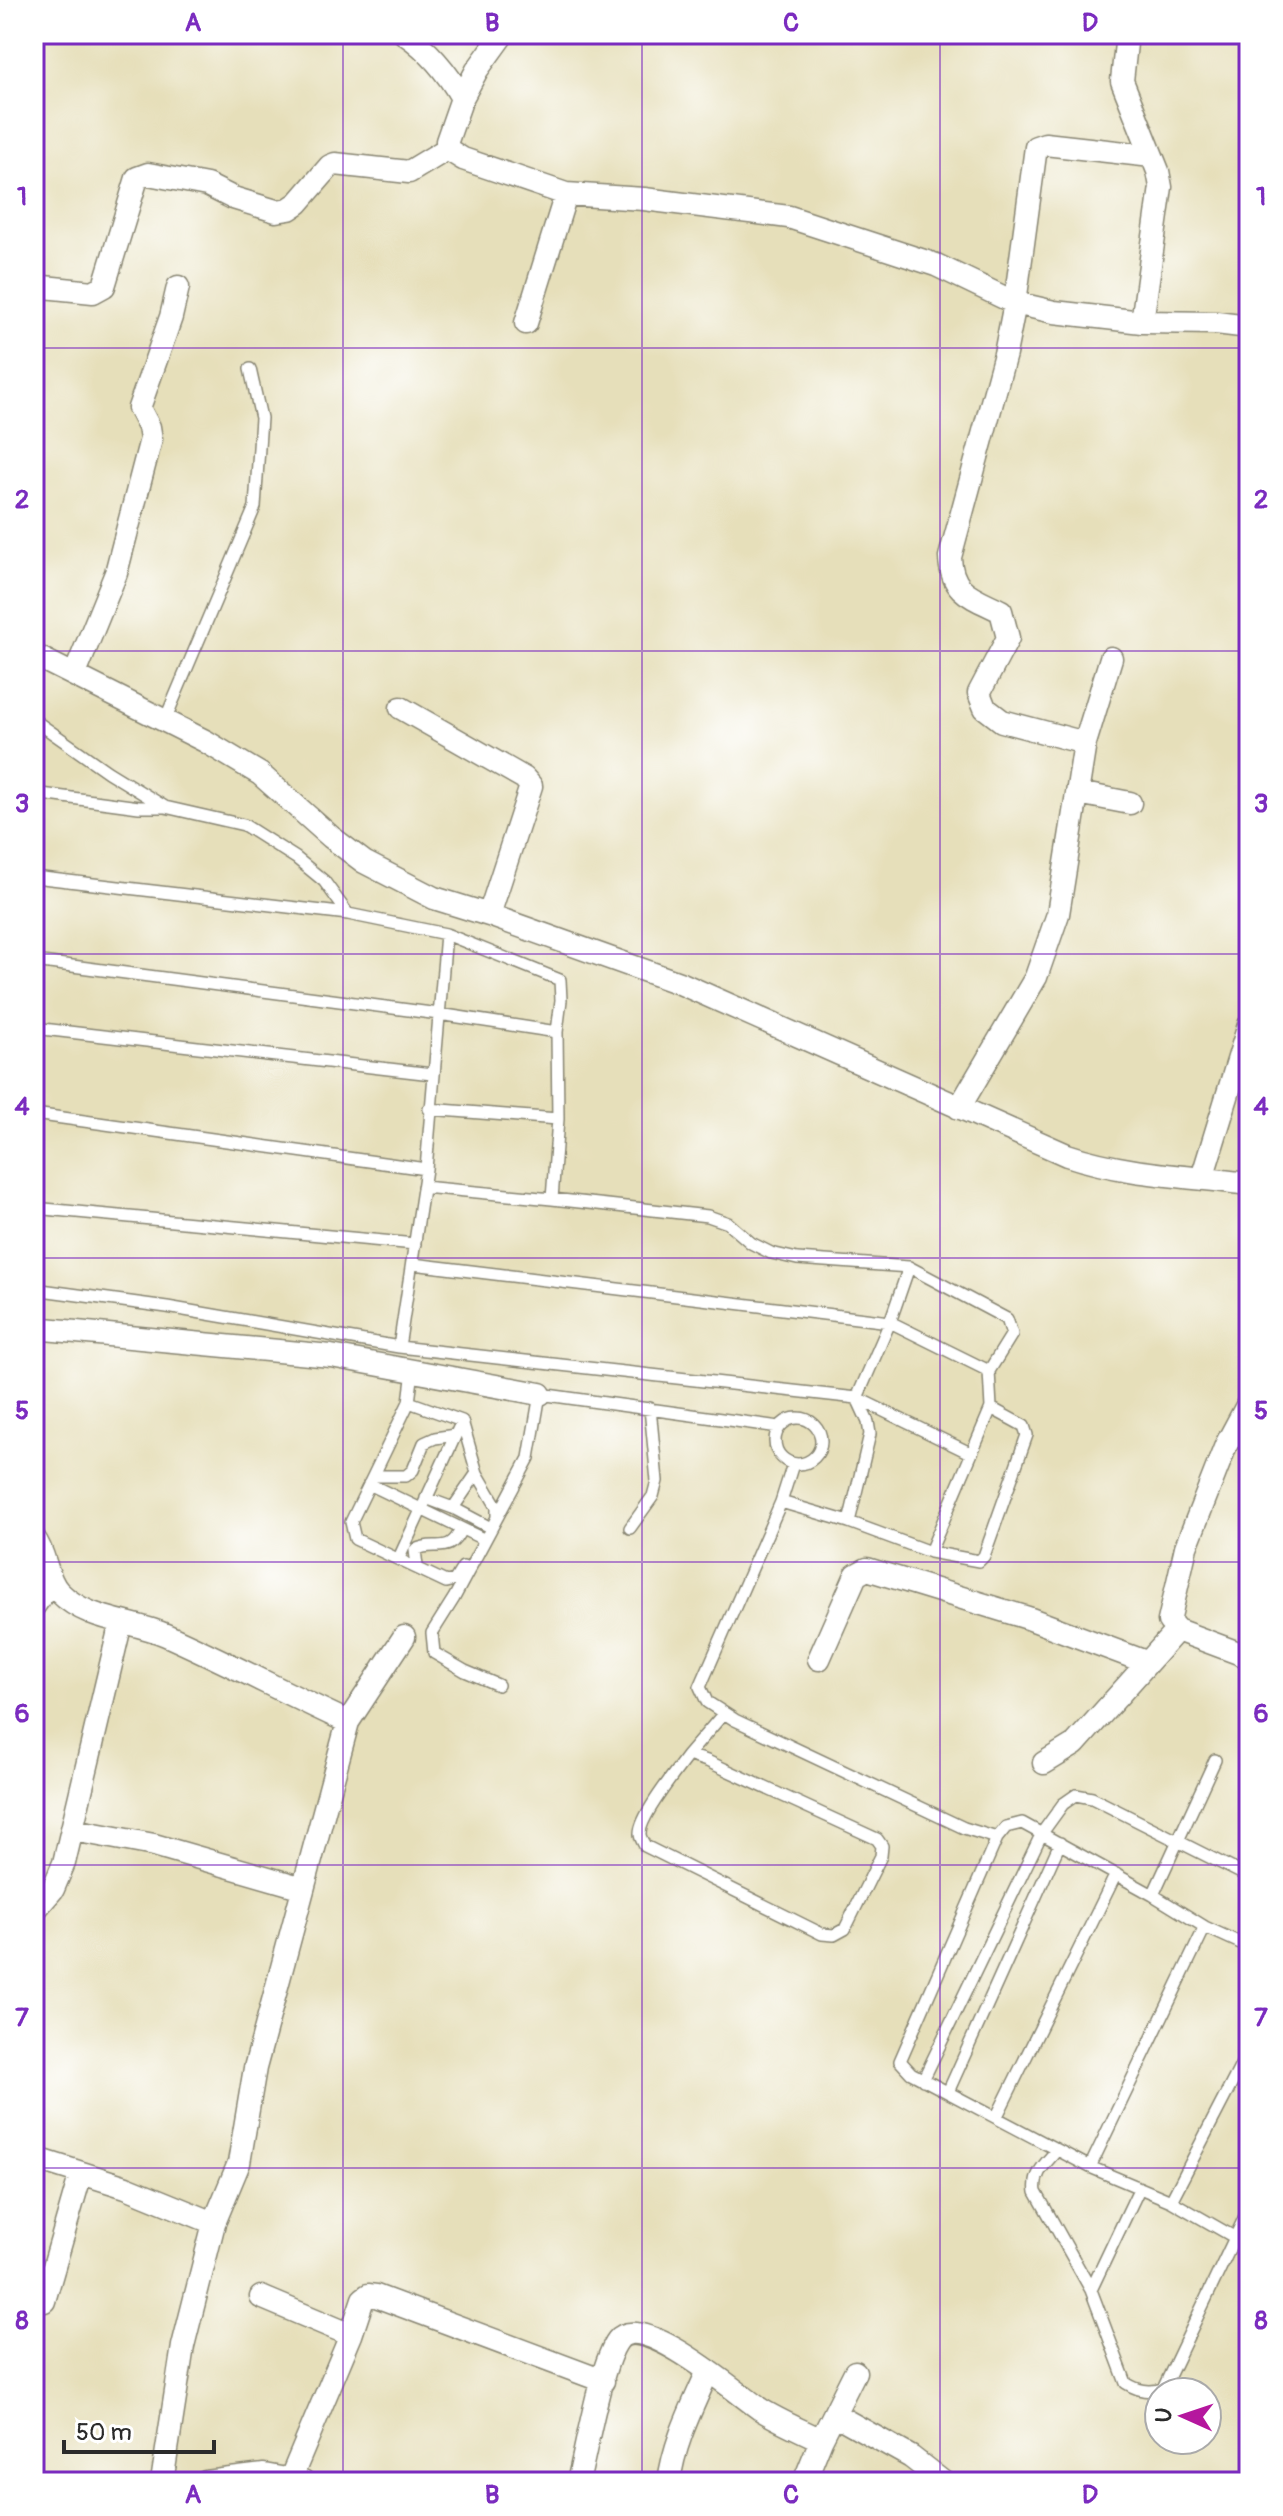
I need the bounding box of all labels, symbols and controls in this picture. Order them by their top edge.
text: A [185,7,202,39]
text: B [485,7,499,39]
text: C [783,7,799,39]
text: D [1082,7,1098,39]
text: 1 [17,181,27,213]
text: 1 [1256,181,1266,213]
text: 2 [15,484,29,516]
text: 2 [1254,484,1268,516]
text: 3 [15,788,29,820]
text: 3 [1254,788,1268,820]
text: 4 [14,1091,30,1123]
text: 4 [1253,1091,1269,1123]
text: 5 [15,1395,29,1427]
text: 5 [1254,1395,1268,1427]
text: 6 [14,1698,30,1730]
text: 6 [1253,1698,1269,1730]
text: 7 [15,2002,29,2034]
text: 7 [1254,2002,1268,2034]
text: 8 [15,2305,29,2337]
text: 8 [1254,2305,1268,2337]
north arrow [1143,2376,1223,2456]
scale bar [64,2404,214,2454]
text: U [1150,2407,1178,2423]
text: 50 m [76,2418,132,2447]
text: A [185,2479,202,2511]
text: B [485,2479,499,2511]
text: C [783,2479,799,2511]
text: D [1082,2479,1098,2511]

